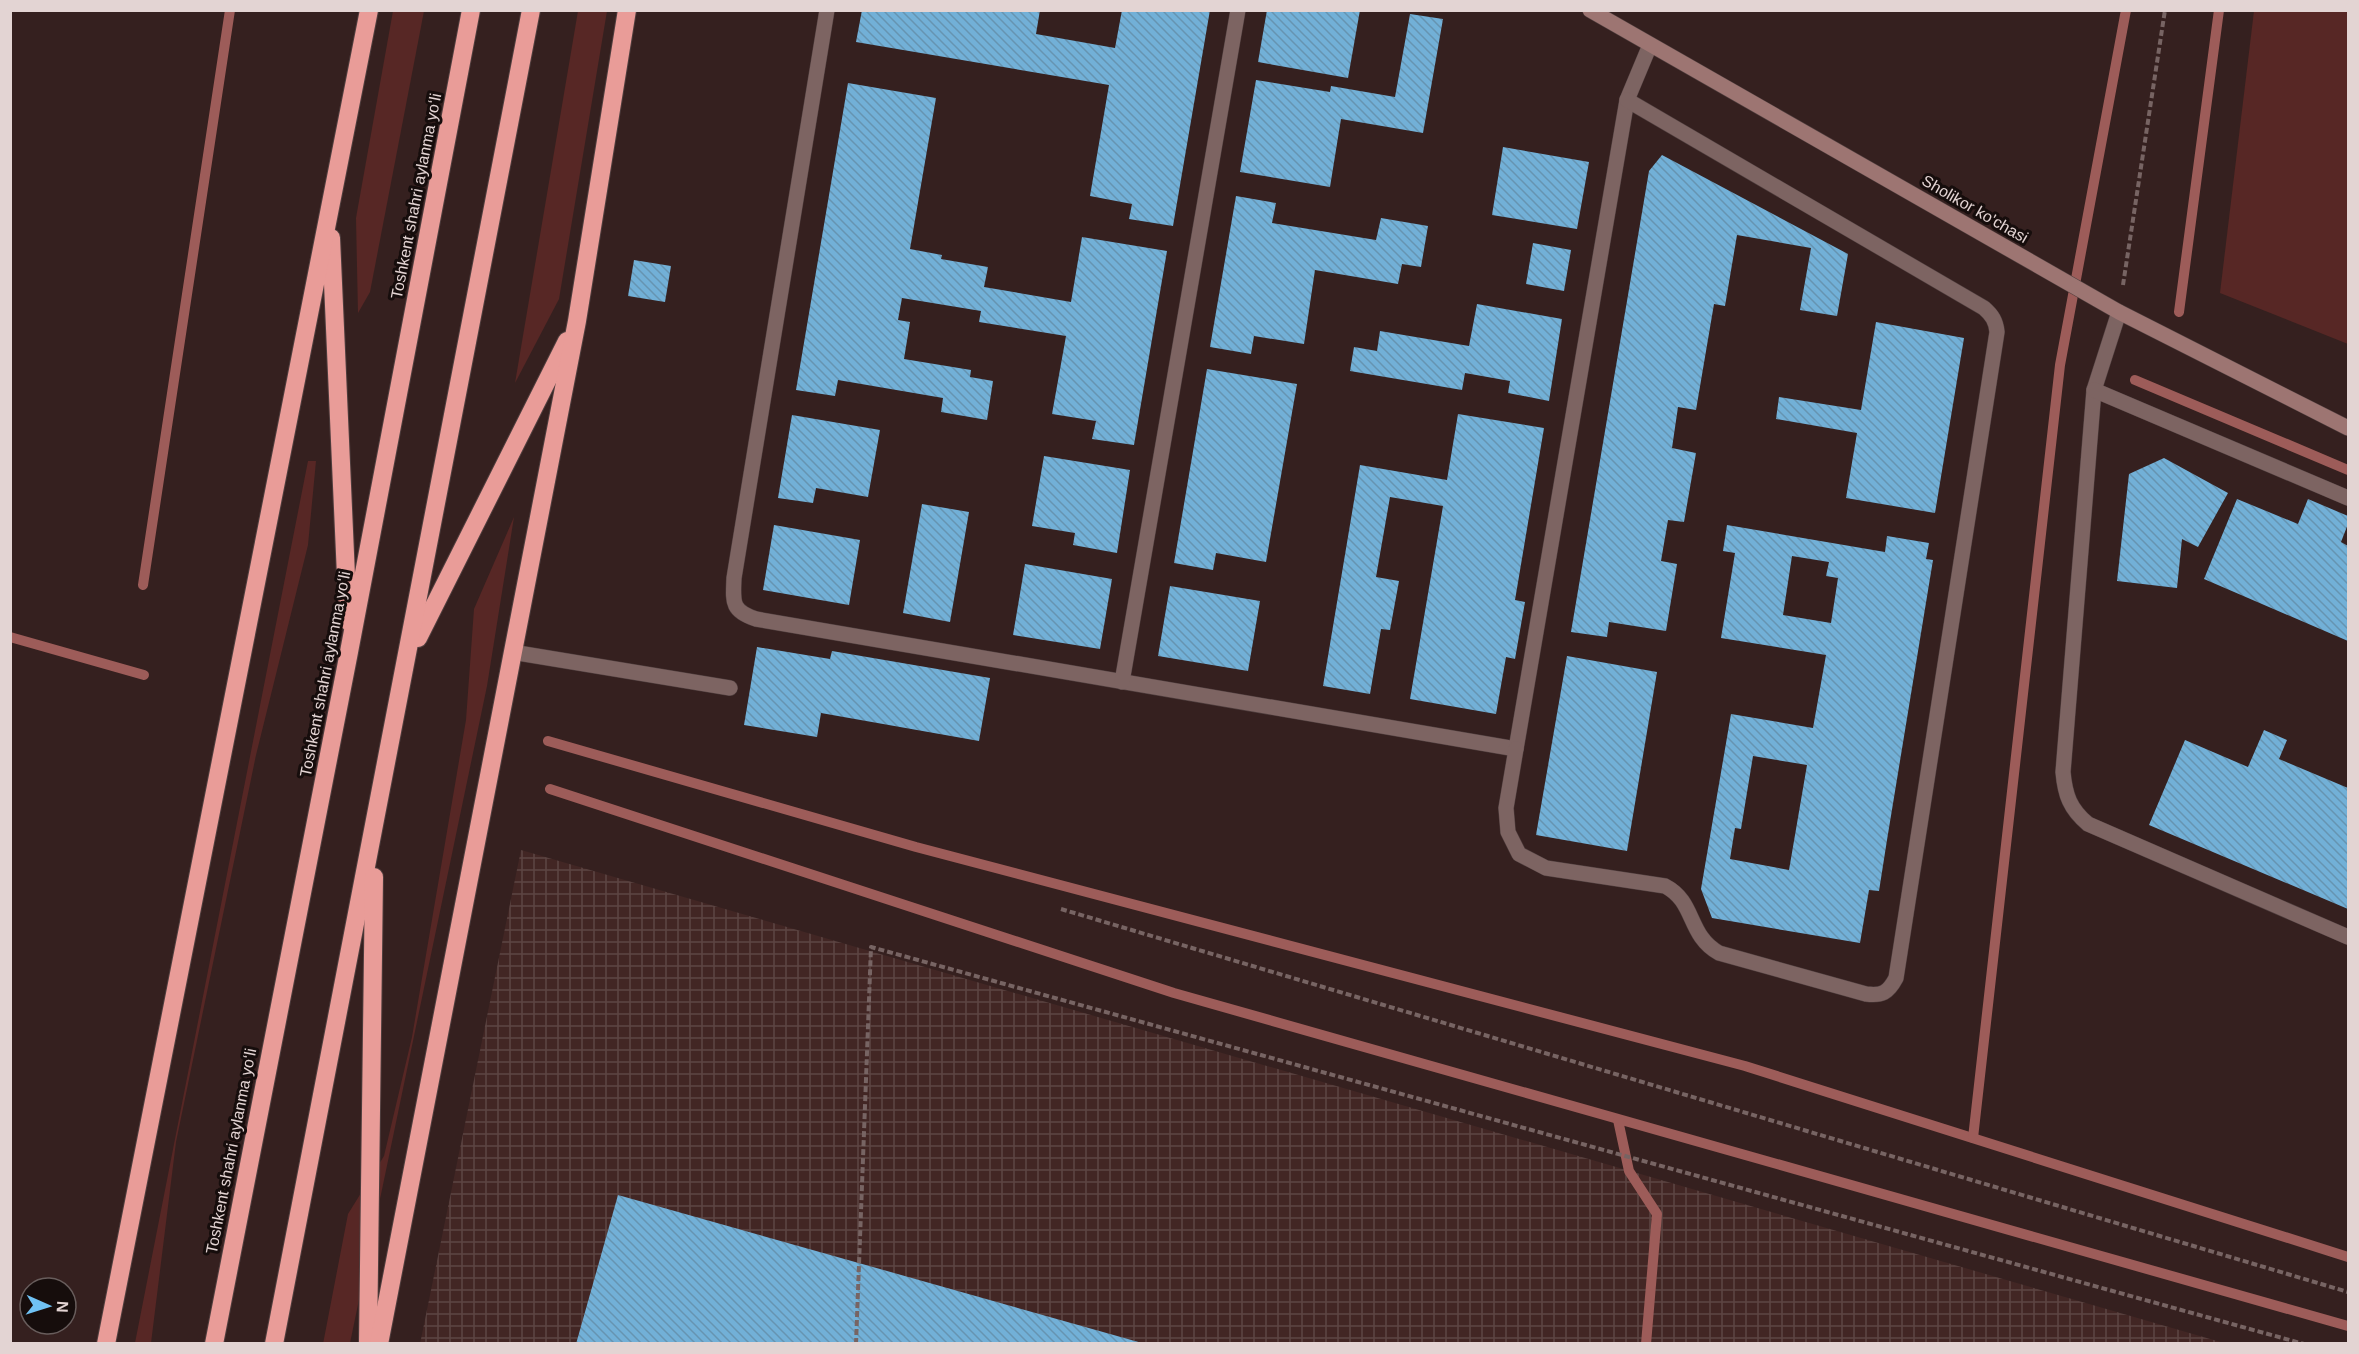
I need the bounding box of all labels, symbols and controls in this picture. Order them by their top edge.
street label: Toshkent shahri aylanma yoʻli [388,92,444,300]
street label: Sholikor ko'chasi [1919,172,2031,246]
street label: Toshkent shahri aylanma yoʻli [297,570,353,778]
street label: Toshkent shahri aylanma yoʻli [203,1047,259,1255]
north arrow [18,1276,78,1336]
text: N [54,1301,71,1313]

